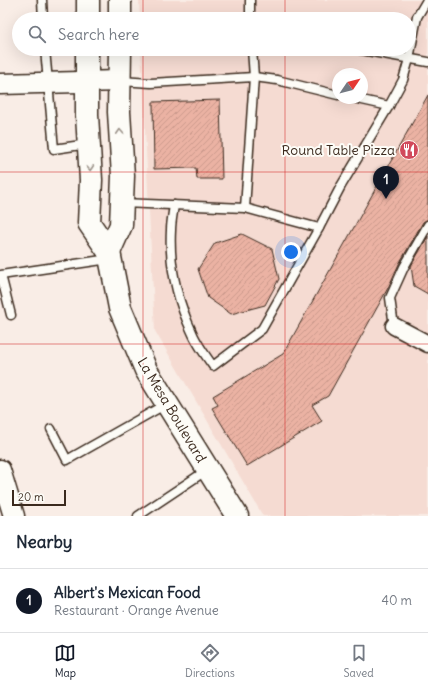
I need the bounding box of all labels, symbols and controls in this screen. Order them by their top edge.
search box [12,12,416,56]
icon: search [26,23,48,45]
text: Search here [58,25,139,44]
north arrow [332,68,368,104]
one-way arrow [116,129,125,135]
restaurant icon: Round Table Pizza [398,139,420,161]
place label: Round Table Pizza [282,141,395,159]
one-way arrow [86,165,94,171]
pin: 1 [373,166,399,199]
your location [281,242,301,262]
street label: La Mesa Boulevard [133,354,211,466]
scale bar [12,488,66,507]
text: 20 m [18,490,44,504]
text: Nearby [16,531,72,553]
text: Albert's Mexican Food [54,583,201,602]
text: 1 [26,592,32,609]
text: 40 m [381,592,412,609]
text: Restaurant · Orange Avenue [54,602,219,619]
tab: Map [54,642,76,680]
tab: Directions [185,642,235,680]
tab: Saved [343,642,374,680]

